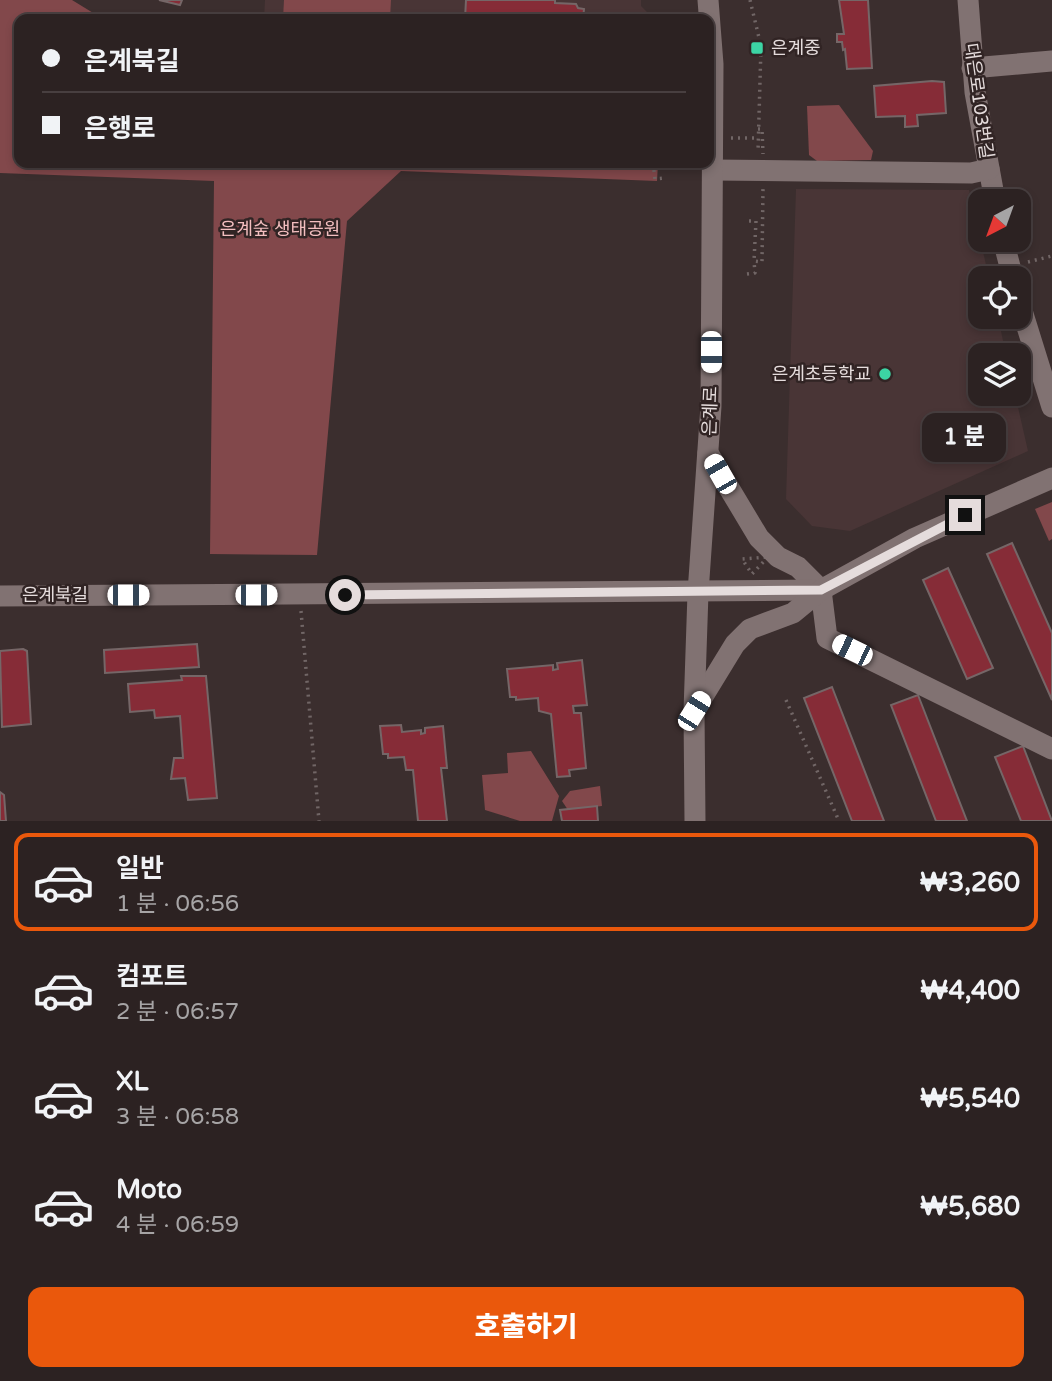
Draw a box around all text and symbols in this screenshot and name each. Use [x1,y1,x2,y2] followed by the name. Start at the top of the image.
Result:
[771,37,821,59] place label: 은계중
[749,40,765,56] marker: 은계중
[960,42,998,160] street label: 대은로103번길
[84,46,180,77] text: 은계북길
[84,113,156,144] text: 은행로
[968,189,1031,252] north arrow
[968,189,1031,406] map controls
[220,218,340,240] park label: 은계숲 생태공원
[968,266,1031,329] button: locate
[701,331,722,373] car
[968,343,1031,406] button: layers
[772,363,871,385] place label: 은계초등학교
[877,366,893,382] marker: 은계초등학교
[698,386,722,436] street label: 은계로
[923,414,1007,462] callout: 1 분
[943,423,985,451] text: 1 분
[701,451,740,497] car
[949,499,981,531] route end
[329,579,361,611] route start
[22,584,88,606] street label: 은계북길
[108,585,150,606] car
[236,585,278,606] car
[829,631,876,669] car
[674,688,715,734] car
[32,851,95,914] icon: car
[116,853,164,884] text: 일반
[920,867,1020,898] text: ₩3,260
[116,890,239,918] text: 1 분 · 06:56
[32,959,95,1022] icon: car
[116,961,188,992] text: 컴포트
[920,975,1020,1006] text: ₩4,400
[116,998,239,1026] text: 2 분 · 06:57
[116,1066,148,1097] text: XL
[32,1067,95,1130] icon: car
[920,1083,1020,1114] text: ₩5,540
[116,1103,239,1131] text: 3 분 · 06:58
[116,1174,182,1205] text: Moto
[32,1175,95,1238] icon: car
[920,1191,1020,1222] text: ₩5,680
[116,1211,239,1239] text: 4 분 · 06:59
[28,1287,1024,1367] button: 호출하기

